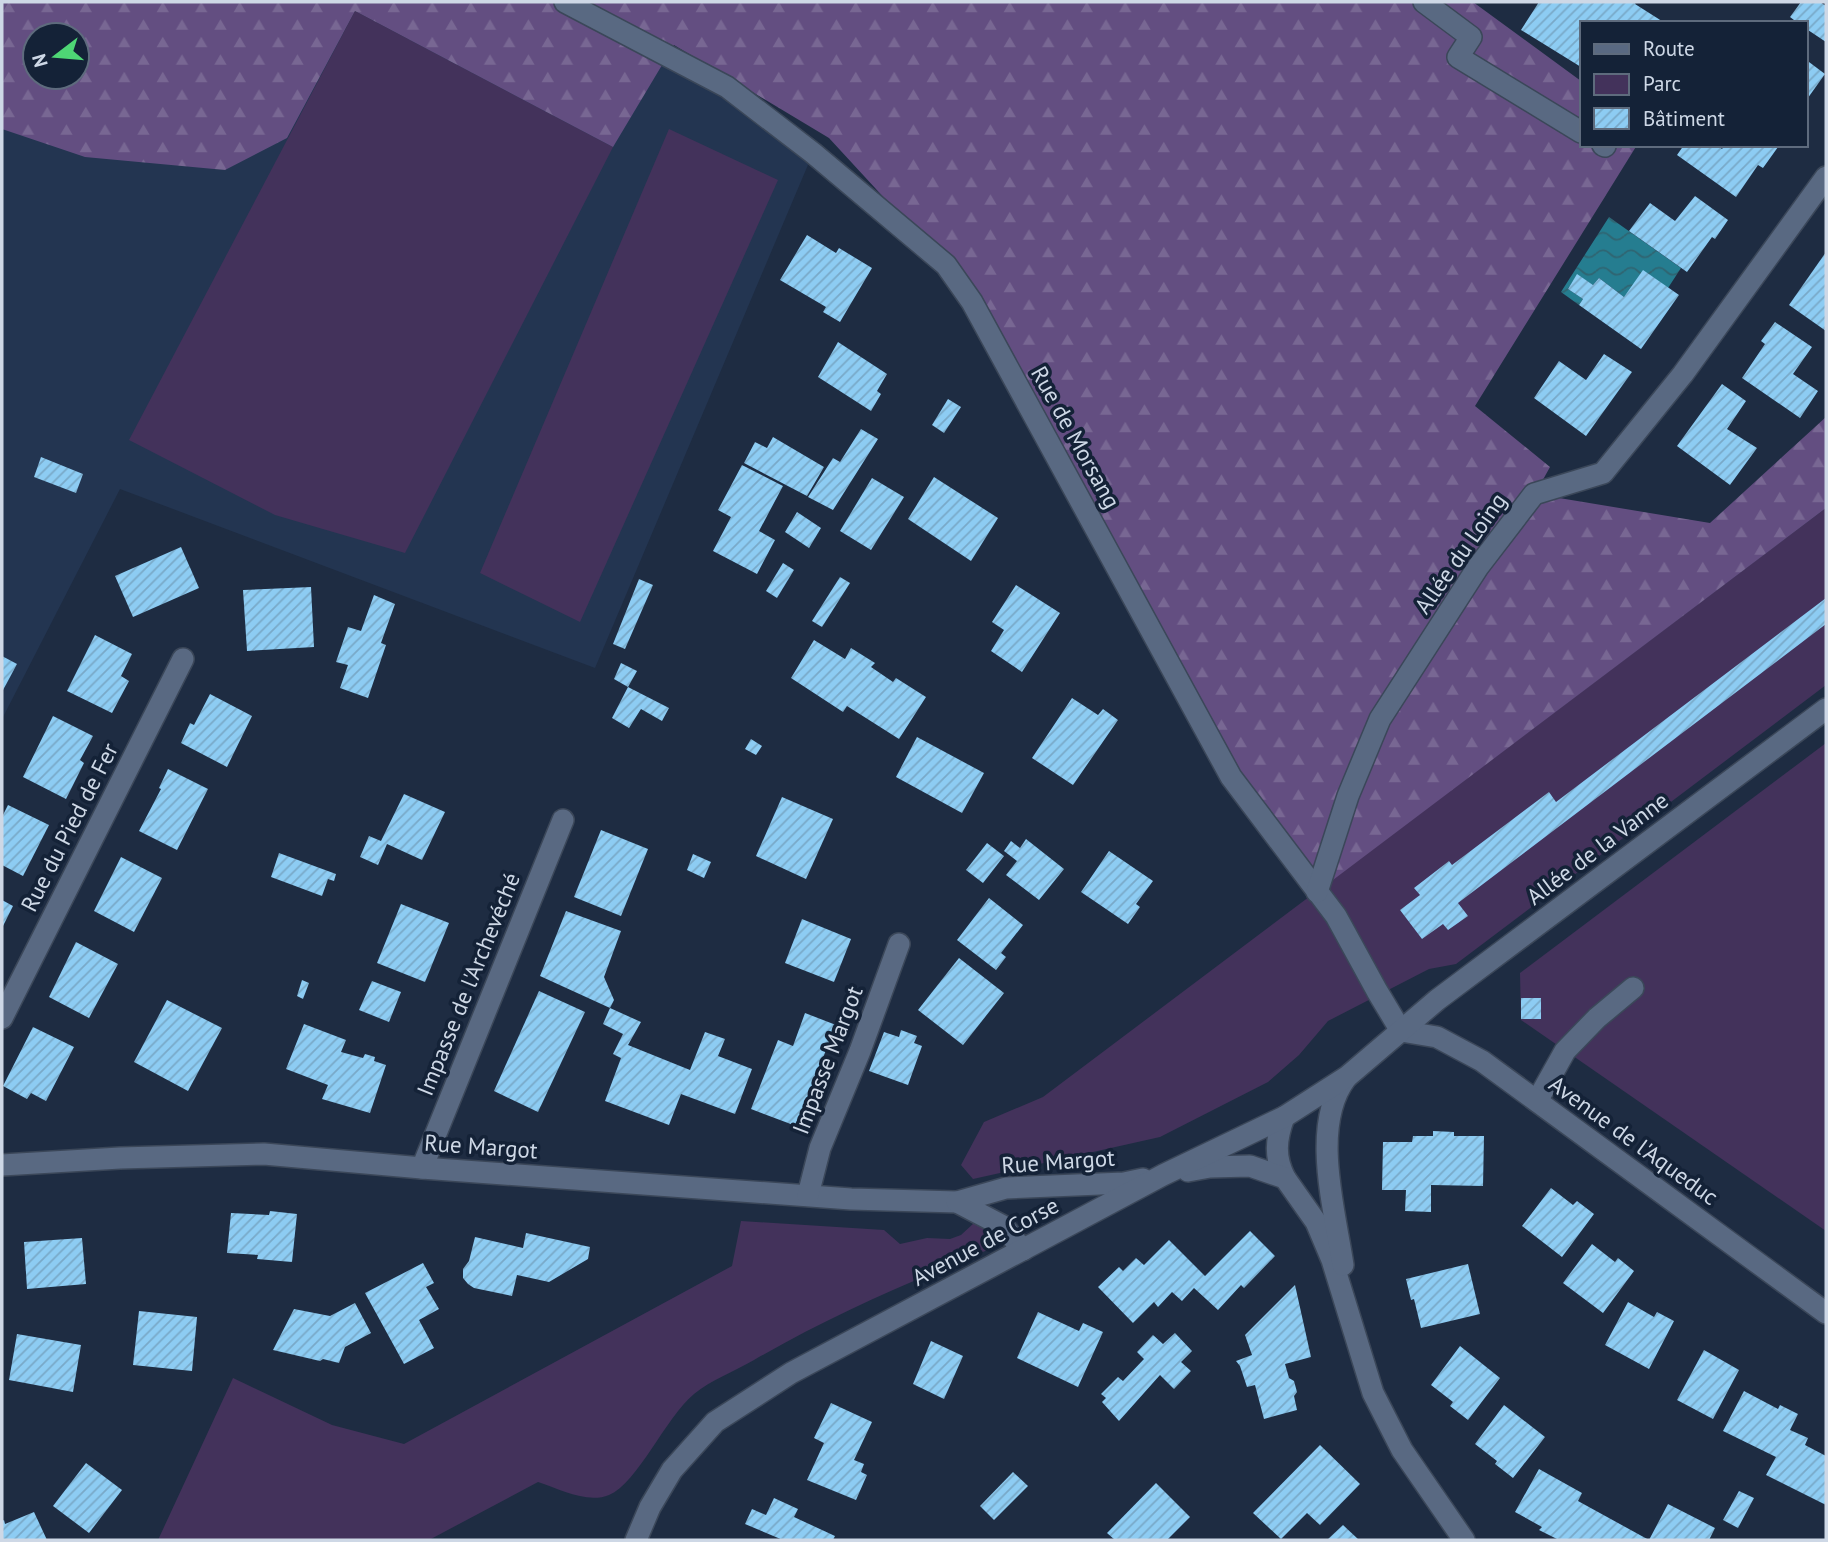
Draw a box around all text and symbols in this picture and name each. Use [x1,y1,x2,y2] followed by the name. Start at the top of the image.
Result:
[21,21,91,91] north arrow
[1580,21,1807,147] legend
[1643,35,1695,62] text: Route
[26,51,53,70] text: N
[1643,70,1681,97] text: Parc
[1643,105,1725,132] text: Bâtiment
[1025,361,1127,513] street label: Rue de Morsang
[1408,487,1512,619] street label: Allée du Loing
[14,738,124,916] street label: Rue du Pied de Fer
[1520,785,1674,911] street label: Allée de la Vanne
[410,868,526,1100] street label: Impasse de l'Archevéché
[785,982,869,1138] street label: Impasse Margot
[1544,1069,1724,1211] street label: Avenue de l'Aqueduc
[423,1128,539,1164] street label: Rue Margot
[1000,1143,1116,1179] street label: Rue Margot
[907,1190,1063,1292] street label: Avenue de Corse

